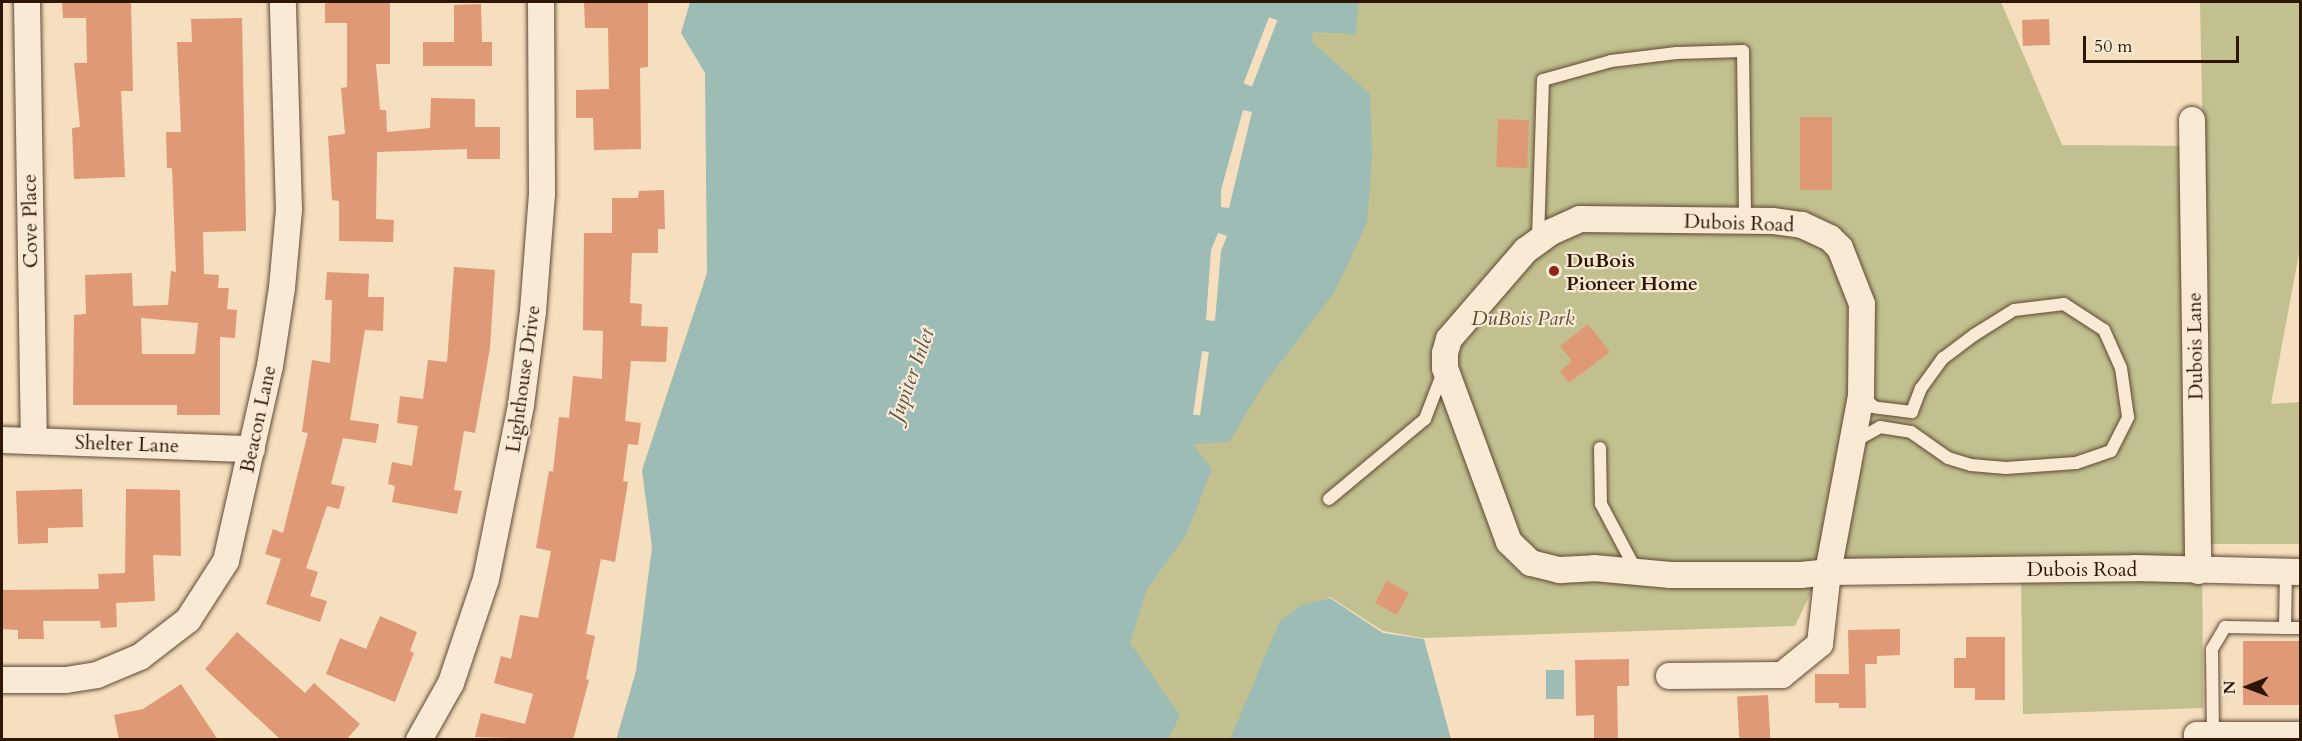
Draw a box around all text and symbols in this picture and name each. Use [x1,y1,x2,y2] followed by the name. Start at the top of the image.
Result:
[2086,24,2242,62] scale bar
[2094,34,2133,59] text: 50 m
[17,174,43,268] street label: Cove Place
[1683,209,1795,237] street label: Dubois Road
[1566,248,1698,295] place label: DuBois Pioneer Home
[1547,264,1561,278] marker: DuBois Pioneer Home
[2182,292,2208,400] street label: Dubois Lane
[501,304,545,454] street label: Lighthouse Drive
[1471,306,1575,330] park label: DuBois Park
[884,325,940,425] water label: Jupiter Inlet
[235,363,281,475] street label: Beacon Lane
[74,430,180,458] street label: Shelter Lane
[2027,557,2137,581] street label: Dubois Road
[2218,657,2278,717] north arrow
[2219,680,2241,694] text: N

